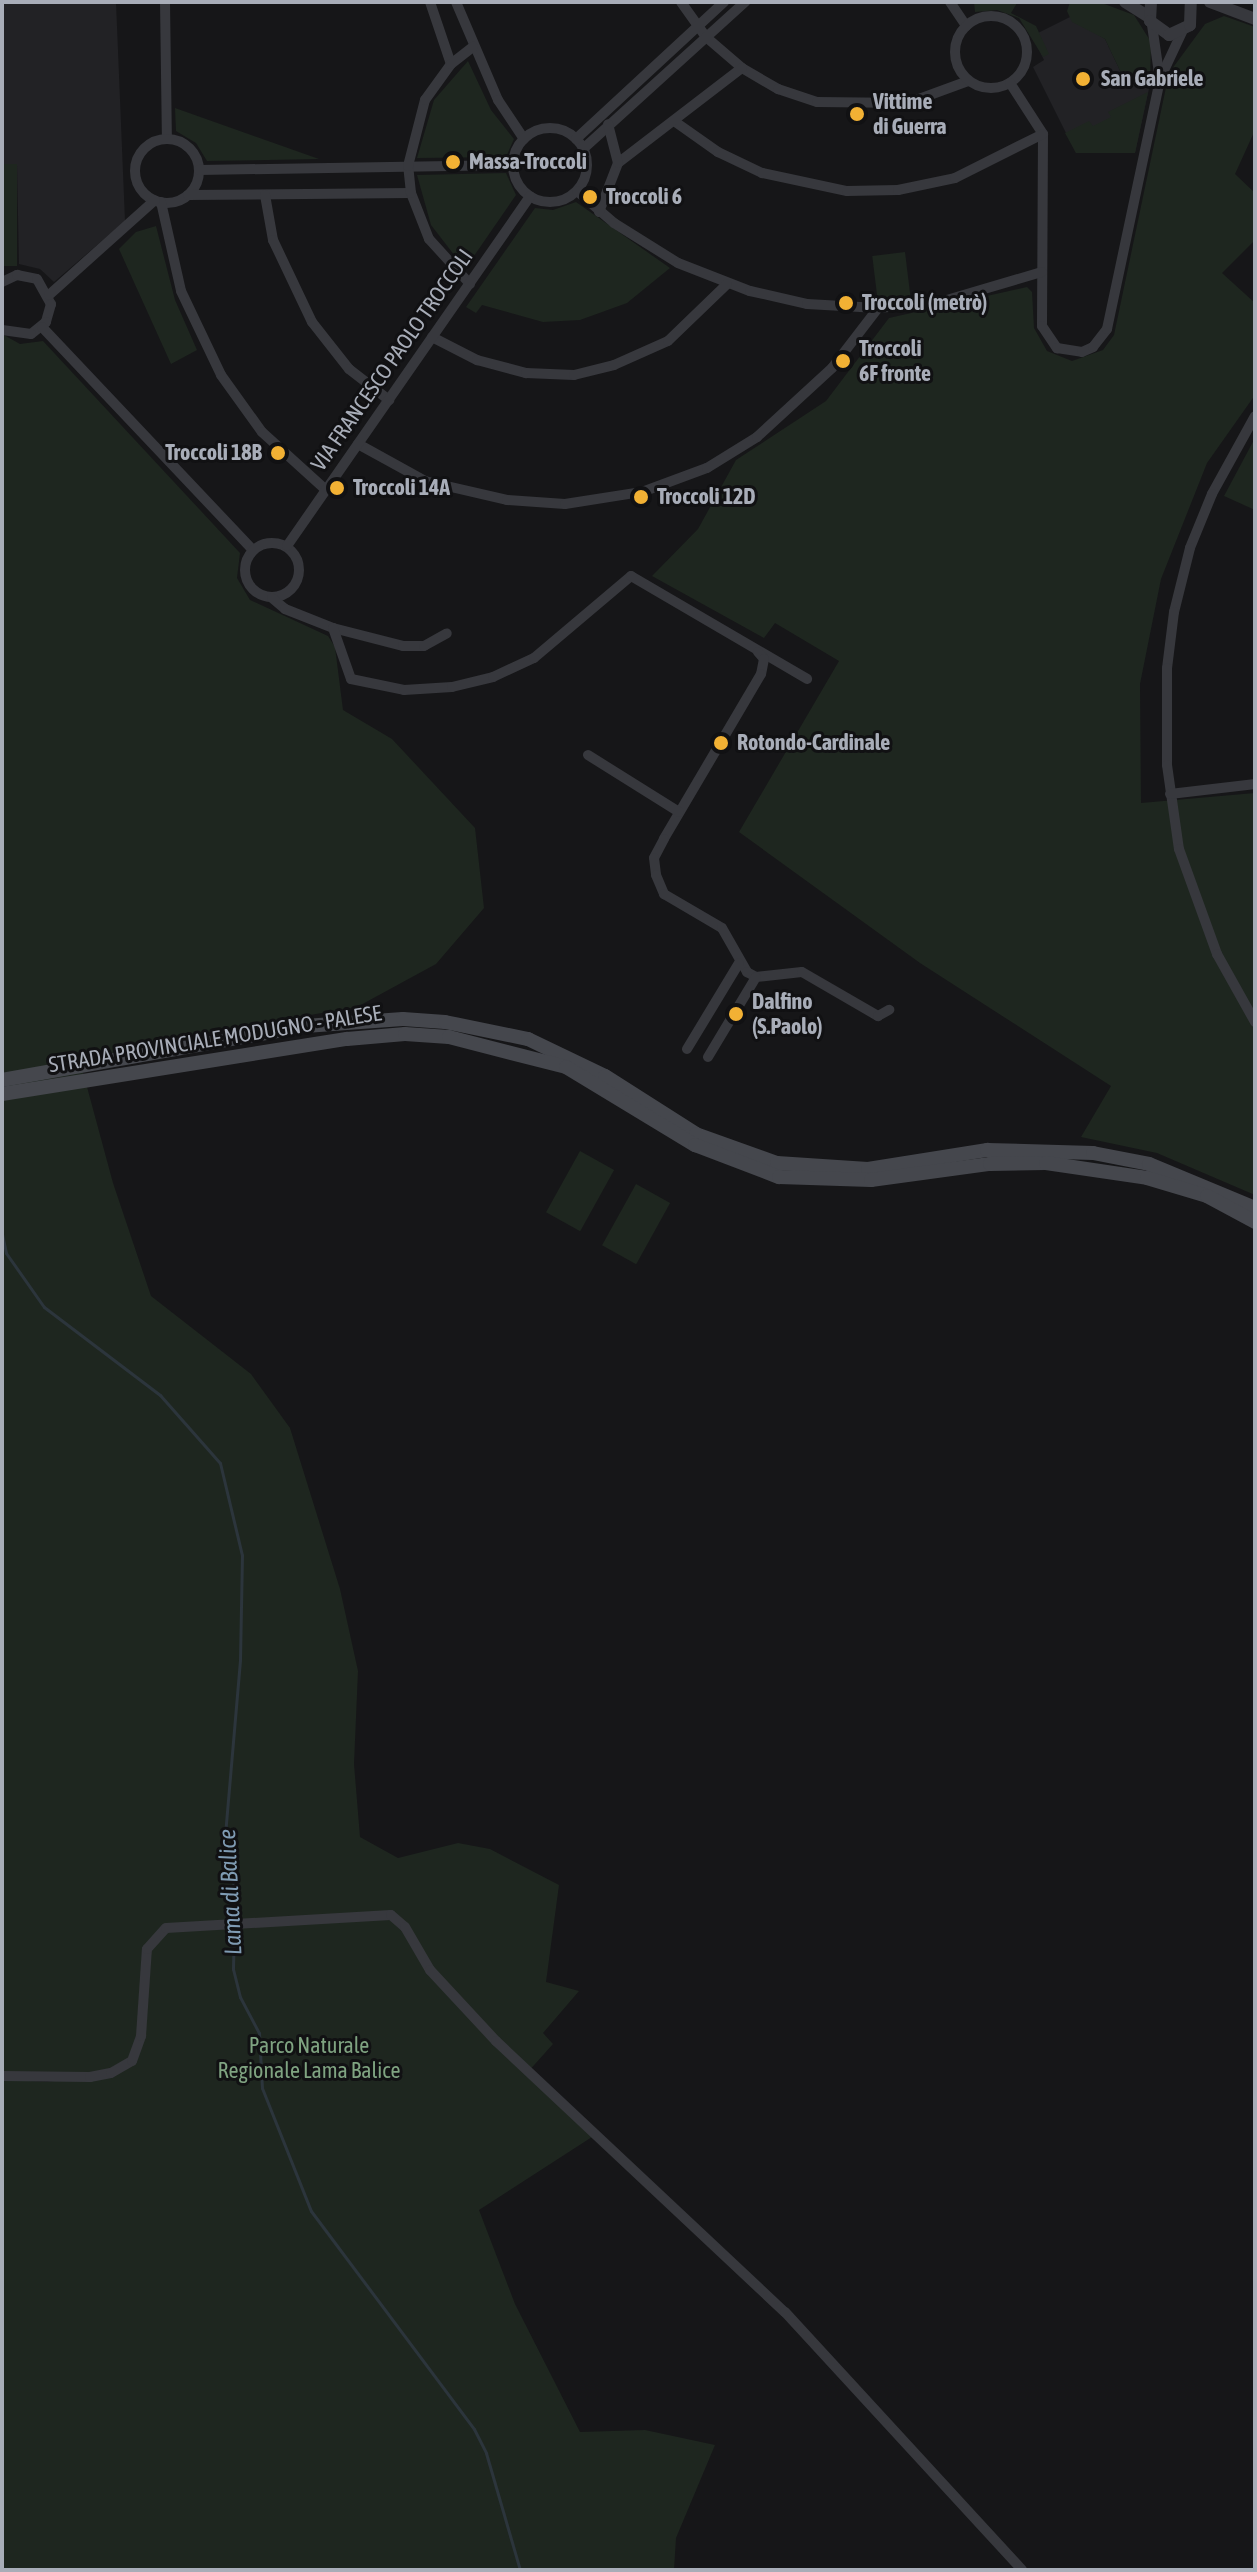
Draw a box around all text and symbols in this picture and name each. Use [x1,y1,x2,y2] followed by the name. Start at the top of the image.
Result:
[1101,66,1204,92] place label: San Gabriele
[1072,68,1094,90] marker: San Gabriele
[873,88,947,140] place label: Vittime di Guerra
[848,105,866,123] marker: Vittime di Guerra
[469,149,587,175] place label: Massa-Troccoli
[444,153,462,171] marker: Massa-Troccoli
[606,184,682,210] place label: Troccoli 6
[581,188,599,206] marker: Troccoli 6
[305,244,479,476] street label: VIA FRANCESCO PAOLO TROCCOLI
[862,290,987,316] place label: Troccoli (metrò)
[837,294,855,312] marker: Troccoli (metrò)
[859,335,931,386] place label: Troccoli 6F fronte
[834,352,852,370] marker: Troccoli 6F fronte
[165,440,262,466] place label: Troccoli 18B
[269,444,287,462] marker: Troccoli 18B
[353,475,450,501] place label: Troccoli 14A
[328,479,346,497] marker: Troccoli 14A
[657,484,756,510] place label: Troccoli 12D
[632,488,650,506] marker: Troccoli 12D
[737,730,890,756] place label: Rotondo-Cardinale
[712,734,730,752] marker: Rotondo-Cardinale
[752,988,823,1040] place label: Dalfino (S.Paolo)
[47,1000,383,1078] street label: STRADA PROVINCIALE MODUGNO - PALESE
[727,1005,745,1023] marker: Dalfino (S.Paolo)
[212,1828,248,1956] water label: Lama di Balice
[218,2032,400,2084] park label: Parco Naturale Regionale Lama Balice

